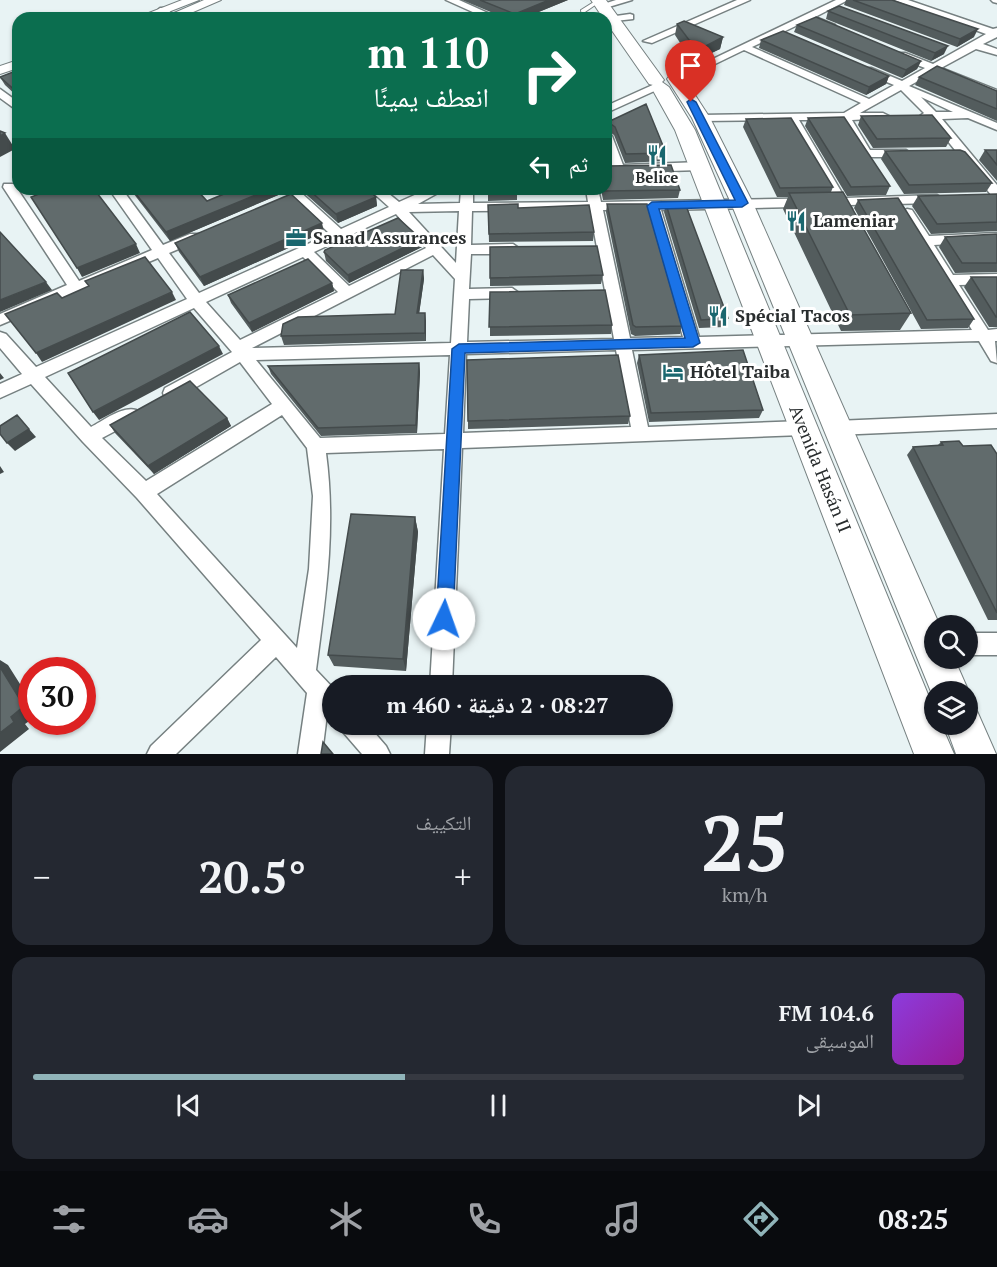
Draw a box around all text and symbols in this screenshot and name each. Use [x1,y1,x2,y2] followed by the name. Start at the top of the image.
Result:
[368,24,489,80] text: 110 m
[510,36,588,114] icon: right
[665,40,716,102] pin
[674,49,707,82] icon: arrive
[374,79,489,115] text: انعطف يمينًا
[645,143,669,167] restaurant icon: Belice
[569,149,588,178] text: ثم
[524,150,557,183] icon: left
[636,167,678,187] place label: Belice
[813,208,895,232] place label: Lameniar
[784,209,808,233] restaurant icon: Lameniar
[313,225,466,249] place label: Sanad Assurances
[284,226,308,250] office icon: Sanad Assurances
[735,303,850,327] place label: Spécial Tacos
[706,304,730,328] restaurant icon: Spécial Tacos
[690,359,790,383] place label: Hôtel Taiba
[661,360,685,384] hotel icon: Hôtel Taiba
[784,401,857,536] street label: Avenida Hasán II
[412,587,476,651] position arrow
[924,615,978,735] map controls
[924,615,978,669] button: search
[18,657,96,735] speed limit sign: 30
[924,681,978,735] button: layers
[386,690,609,719] text: 08:27 · 2 دقيقة · 460 m
[701,790,789,893] text: 25
[415,809,472,836] text: التكييف
[198,846,306,906] text: 20.5°
[33,855,51,898] text: −
[454,855,472,898] text: +
[722,881,768,908] text: km/h
[779,998,874,1027] text: 104.6 FM
[806,1027,874,1054] text: الموسيقى
[172,1089,205,1122] icon: previous
[482,1089,515,1122] icon: pause
[792,1089,825,1122] icon: next
[48,1198,90,1240] icon: filters
[187,1198,229,1240] icon: car
[325,1198,367,1240] icon: climate
[463,1198,505,1240] icon: phone
[602,1198,644,1240] icon: music
[740,1198,782,1240] icon: directions
[879,1201,949,1237] text: 08:25

